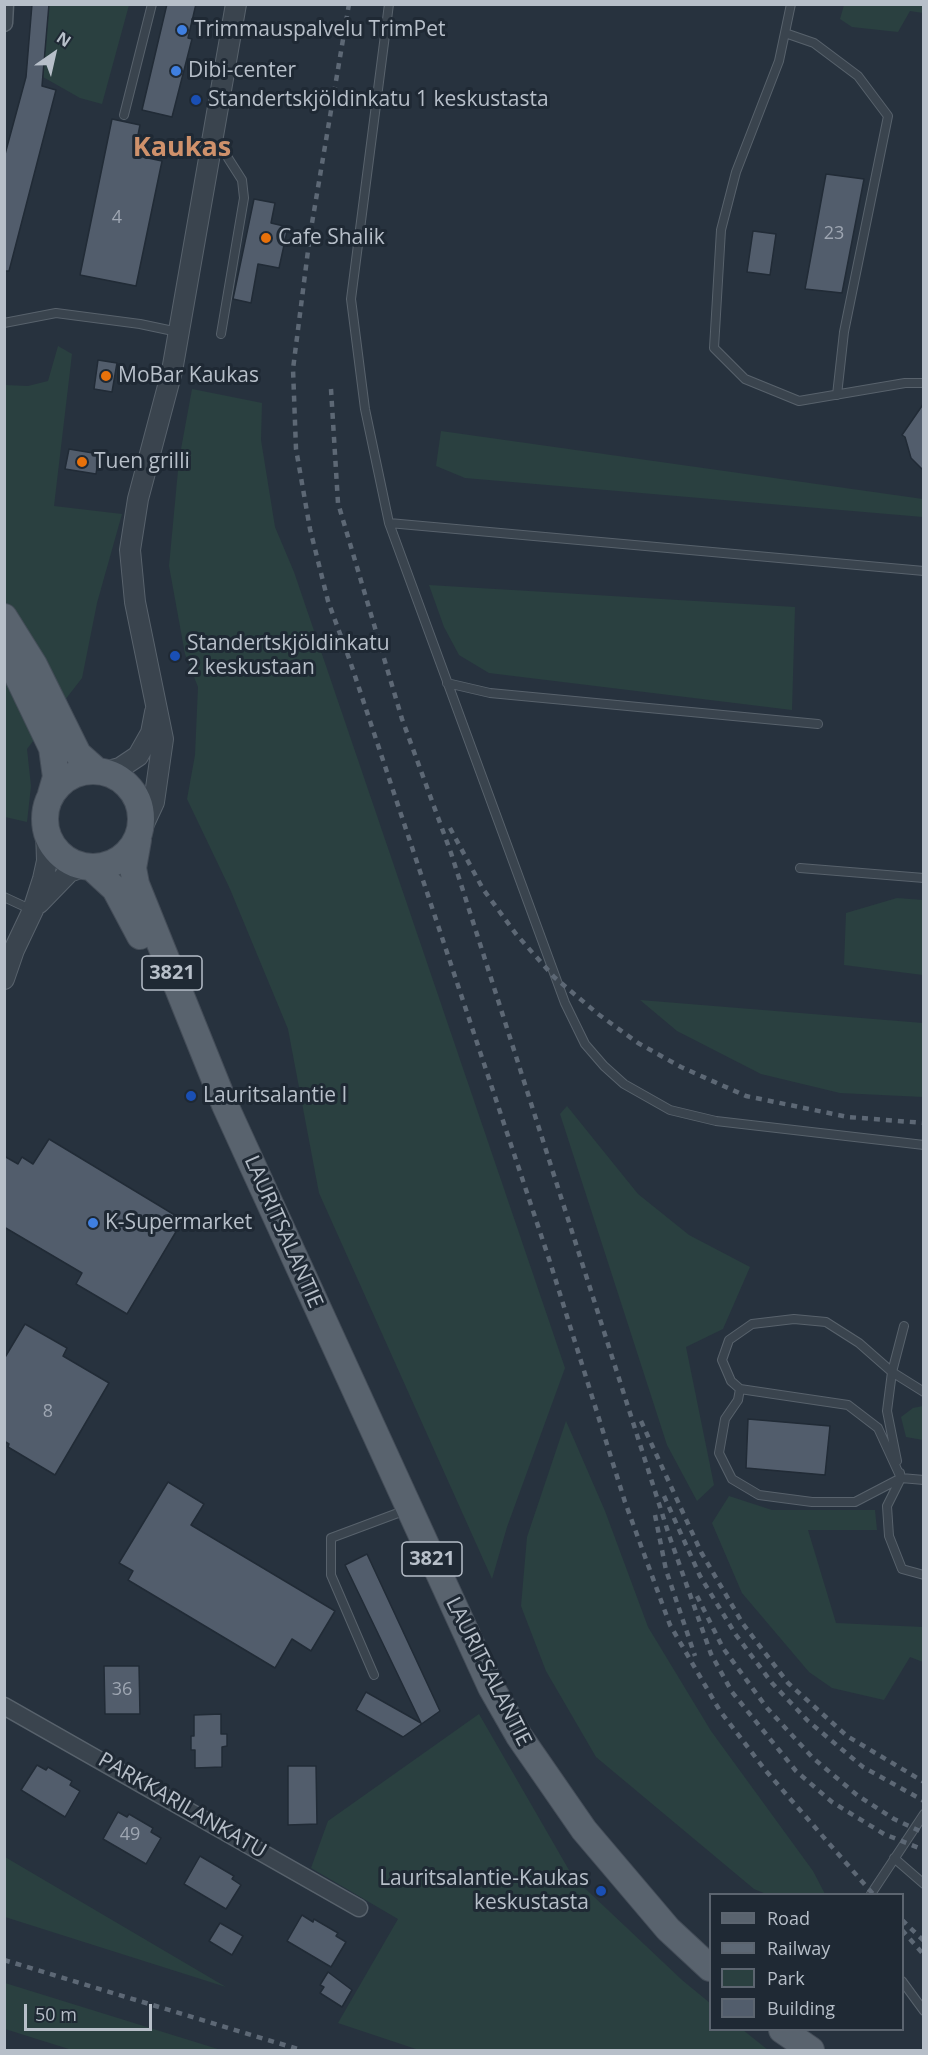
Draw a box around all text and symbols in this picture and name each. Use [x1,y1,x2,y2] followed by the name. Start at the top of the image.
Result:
[194,17,445,43] place label: Trimmauspalvelu TrimPet
[175,23,189,37] marker: Trimmauspalvelu TrimPet
[24,24,84,84] north arrow
[53,26,76,52] text: N
[188,58,296,84] place label: Dibi-center
[169,64,183,78] marker: Dibi-center
[208,87,549,113] place label: Standertskjöldinkatu 1 keskustasta
[189,93,203,107] marker: Standertskjöldinkatu 1 keskustasta
[133,132,231,164] district label: Kaukas
[112,207,122,229] house number: 4
[824,223,844,245] house number: 23
[278,225,385,251] place label: Cafe Shalik
[259,231,273,245] marker: Cafe Shalik
[118,363,259,389] place label: MoBar Kaukas
[99,369,113,383] marker: MoBar Kaukas
[94,449,190,475] place label: Tuen grilli
[75,455,89,469] marker: Tuen grilli
[187,631,390,681] place label: Standertskjöldinkatu 2 keskustaan
[168,649,182,663] marker: Standertskjöldinkatu 2 keskustaan
[142,956,202,990] road number: 3821
[203,1083,347,1109] place label: Lauritsalantie I
[184,1089,198,1103] marker: Lauritsalantie I
[238,1152,328,1312] street label: LAURITSALANTIE
[105,1210,252,1236] place label: K-Supermarket
[86,1216,100,1230] marker: K-Supermarket
[43,1401,53,1423] house number: 8
[402,1542,462,1576] road number: 3821
[440,1593,536,1751] street label: LAURITSALANTIE
[112,1679,132,1701] house number: 36
[94,1748,270,1864] street label: PARKKARILANKATU
[120,1824,140,1846] house number: 49
[379,1866,589,1916] place label: Lauritsalantie-Kaukas keskustasta
[594,1884,608,1898] marker: Lauritsalantie-Kaukas keskustasta
[709,1893,904,2031] legend
[767,1906,810,1930] text: Road
[767,1936,830,1960] text: Railway
[767,1966,805,1990] text: Park
[27,1992,154,2030] scale bar
[767,1996,835,2020] text: Building
[35,2002,77,2026] text: 50 m

